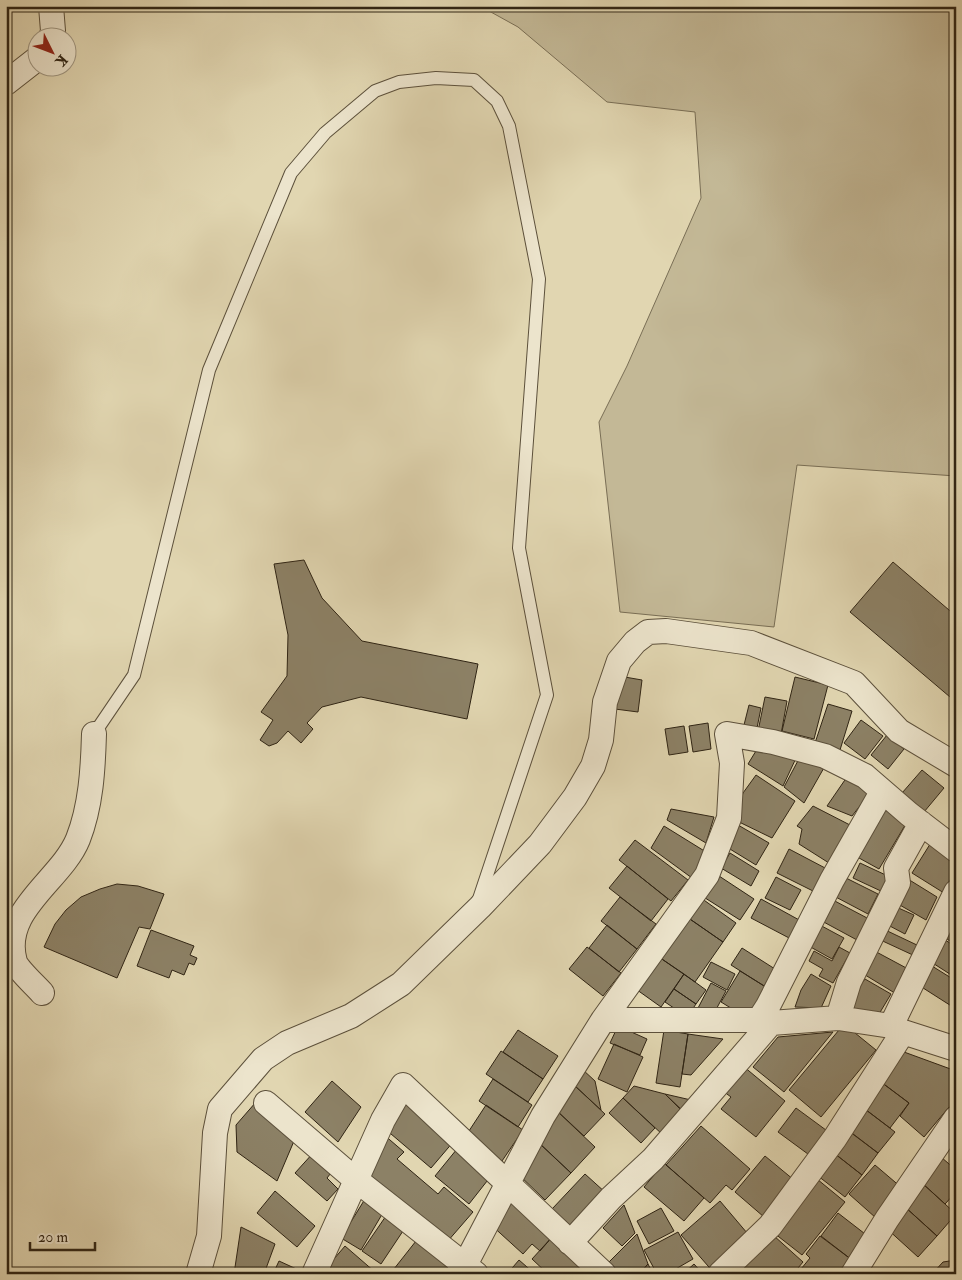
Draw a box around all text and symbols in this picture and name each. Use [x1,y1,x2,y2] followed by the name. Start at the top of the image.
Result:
[28,28,78,78] north arrow
[51,51,71,71] text: K
[30,1220,95,1252] scale bar
[38,1228,68,1247] text: 20 m

